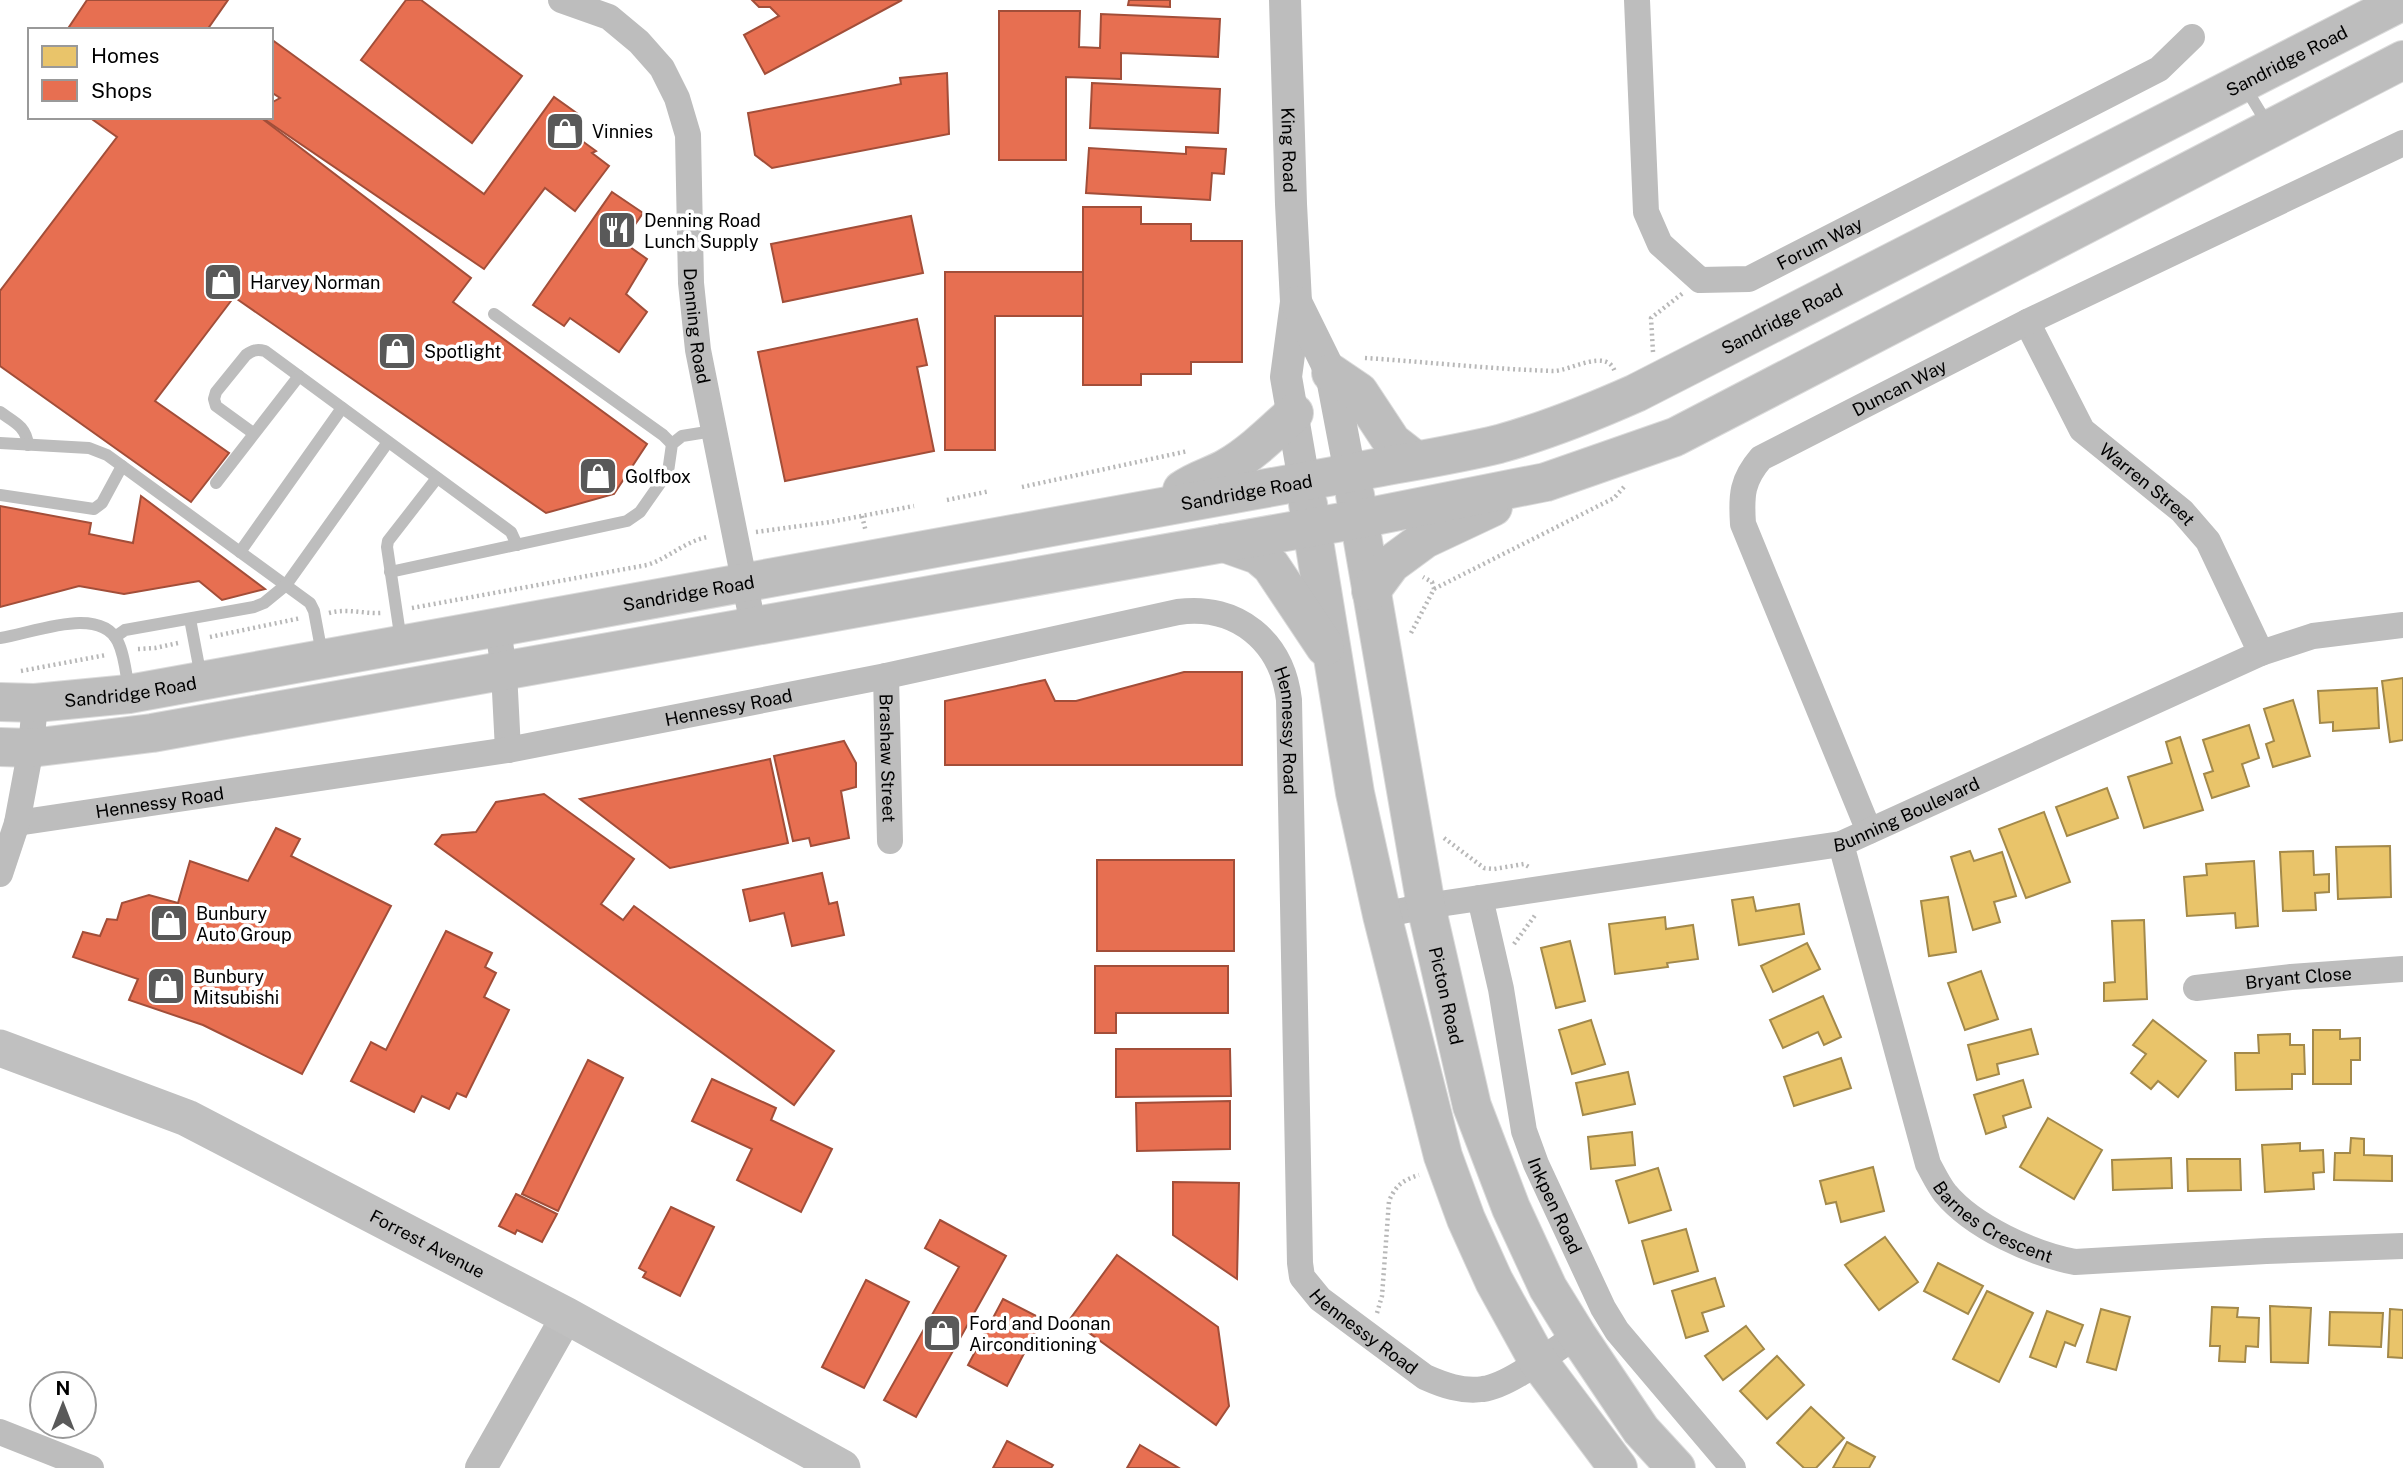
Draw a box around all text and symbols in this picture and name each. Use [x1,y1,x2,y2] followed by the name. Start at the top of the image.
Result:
[2222,21,2351,100] street label: Sandridge Road
[28,28,273,119] legend
[91,43,159,68] text: Homes
[91,78,152,103] text: Shops
[1278,107,1301,193] street label: King Road
[544,110,586,152] shop icon: Vinnies
[592,121,653,142] place label: Vinnies
[596,209,638,251] restaurant icon: Denning Road Lunch Supply
[644,210,761,252] place label: Denning Road Lunch Supply
[1773,212,1866,274] street label: Forum Way
[202,261,244,303] shop icon: Harvey Norman
[680,268,715,386] street label: Denning Road
[250,272,380,293] place label: Harvey Norman
[1717,279,1846,358] street label: Sandridge Road
[376,330,418,372] shop icon: Spotlight
[424,341,502,362] place label: Spotlight
[1849,354,1950,420] street label: Duncan Way
[2095,438,2200,529] street label: Warren Street
[577,455,619,497] shop icon: Golfbox
[625,466,691,487] place label: Golfbox
[1179,470,1314,514] street label: Sandridge Road
[621,571,756,615] street label: Sandridge Road
[1270,663,1301,795] street label: Hennessy Road
[63,672,198,711] street label: Sandridge Road
[663,684,794,730] street label: Hennessy Road
[876,693,900,823] street label: Brashaw Street
[1832,772,1983,856] street label: Bunning Boulevard
[94,782,225,822] street label: Hennessy Road
[148,902,190,944] shop icon: Bunbury Auto Group
[196,903,292,945] place label: Bunbury Auto Group
[1425,945,1468,1047] street label: Picton Road
[2244,962,2352,993] street label: Bryant Close
[145,965,187,1007] shop icon: Bunbury Mitsubishi
[193,966,279,1008] place label: Bunbury Mitsubishi
[1524,1154,1587,1257] street label: Inkpen Road
[1929,1177,2056,1266] street label: Barnes Crescent
[367,1205,489,1282] street label: Forrest Avenue
[1305,1284,1422,1379] street label: Hennessy Road
[921,1312,963,1354] shop icon: Ford and Doonan Airconditioning
[969,1313,1111,1355] place label: Ford and Doonan Airconditioning
[28,1370,98,1440] north arrow
[56,1377,70,1399] text: N

